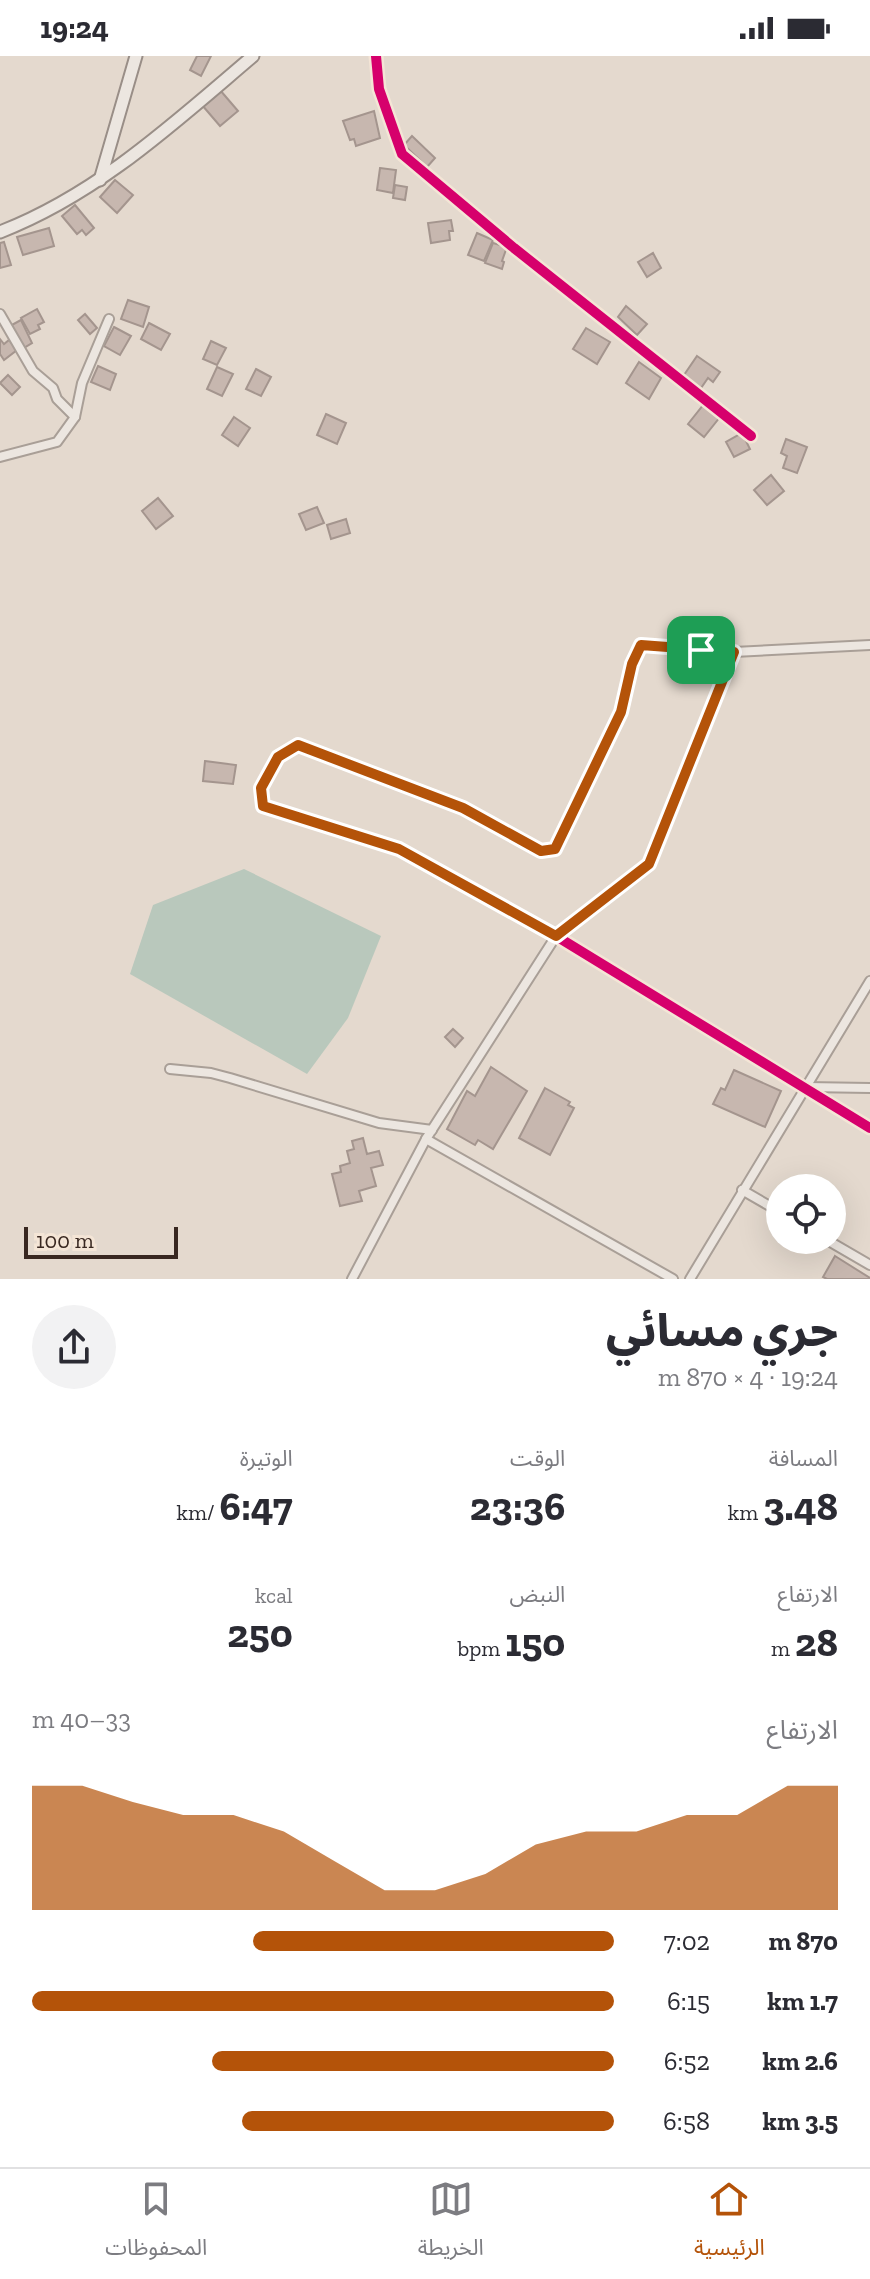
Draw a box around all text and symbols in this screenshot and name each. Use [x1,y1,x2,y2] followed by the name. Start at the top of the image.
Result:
[40,10,109,46] text: 19:24
[667,616,735,684] pin
[679,628,723,672] icon: arrive
[766,1174,846,1254] map controls
[766,1174,846,1254] button: locate
[24,1223,178,1259] scale bar
[36,1227,94,1254] text: 100 m
[606,1304,838,1357] text: جري مسائي
[32,1305,116,1389] button: share
[658,1361,838,1393] text: 19:24 · 4 × 870 m
[240,1445,293,1472] text: الوتيرة
[510,1445,565,1472] text: الوقت
[769,1445,838,1472] text: المسافة
[220,1482,293,1530] text: 6:47
[470,1482,565,1530] text: 23:36
[763,1482,838,1530] text: 3.48
[177,1499,220,1526] text: /km
[728,1499,763,1526] text: km
[510,1581,565,1608] text: النبض
[778,1581,838,1608] text: الارتفاع
[255,1582,293,1609] text: kcal
[227,1609,293,1657] text: 250
[505,1618,565,1666] text: 150
[795,1618,838,1666] text: 28
[457,1635,505,1662] text: bpm
[771,1635,795,1662] text: m
[32,1703,131,1735] text: 33–40 m
[767,1714,838,1746] text: الارتفاع
[664,1925,710,1957] text: 7:02
[768,1925,838,1957] text: 870 m
[667,1985,710,2017] text: 6:15
[767,1985,838,2017] text: 1.7 km
[664,2045,710,2077] text: 6:52
[763,2045,838,2077] text: 2.6 km
[663,2105,710,2137] text: 6:58
[763,2105,838,2137] text: 3.5 km
[105,2177,207,2271] tab: المحفوظات
[418,2177,484,2271] tab: الخريطة
[694,2177,765,2271] tab: الرئيسية

